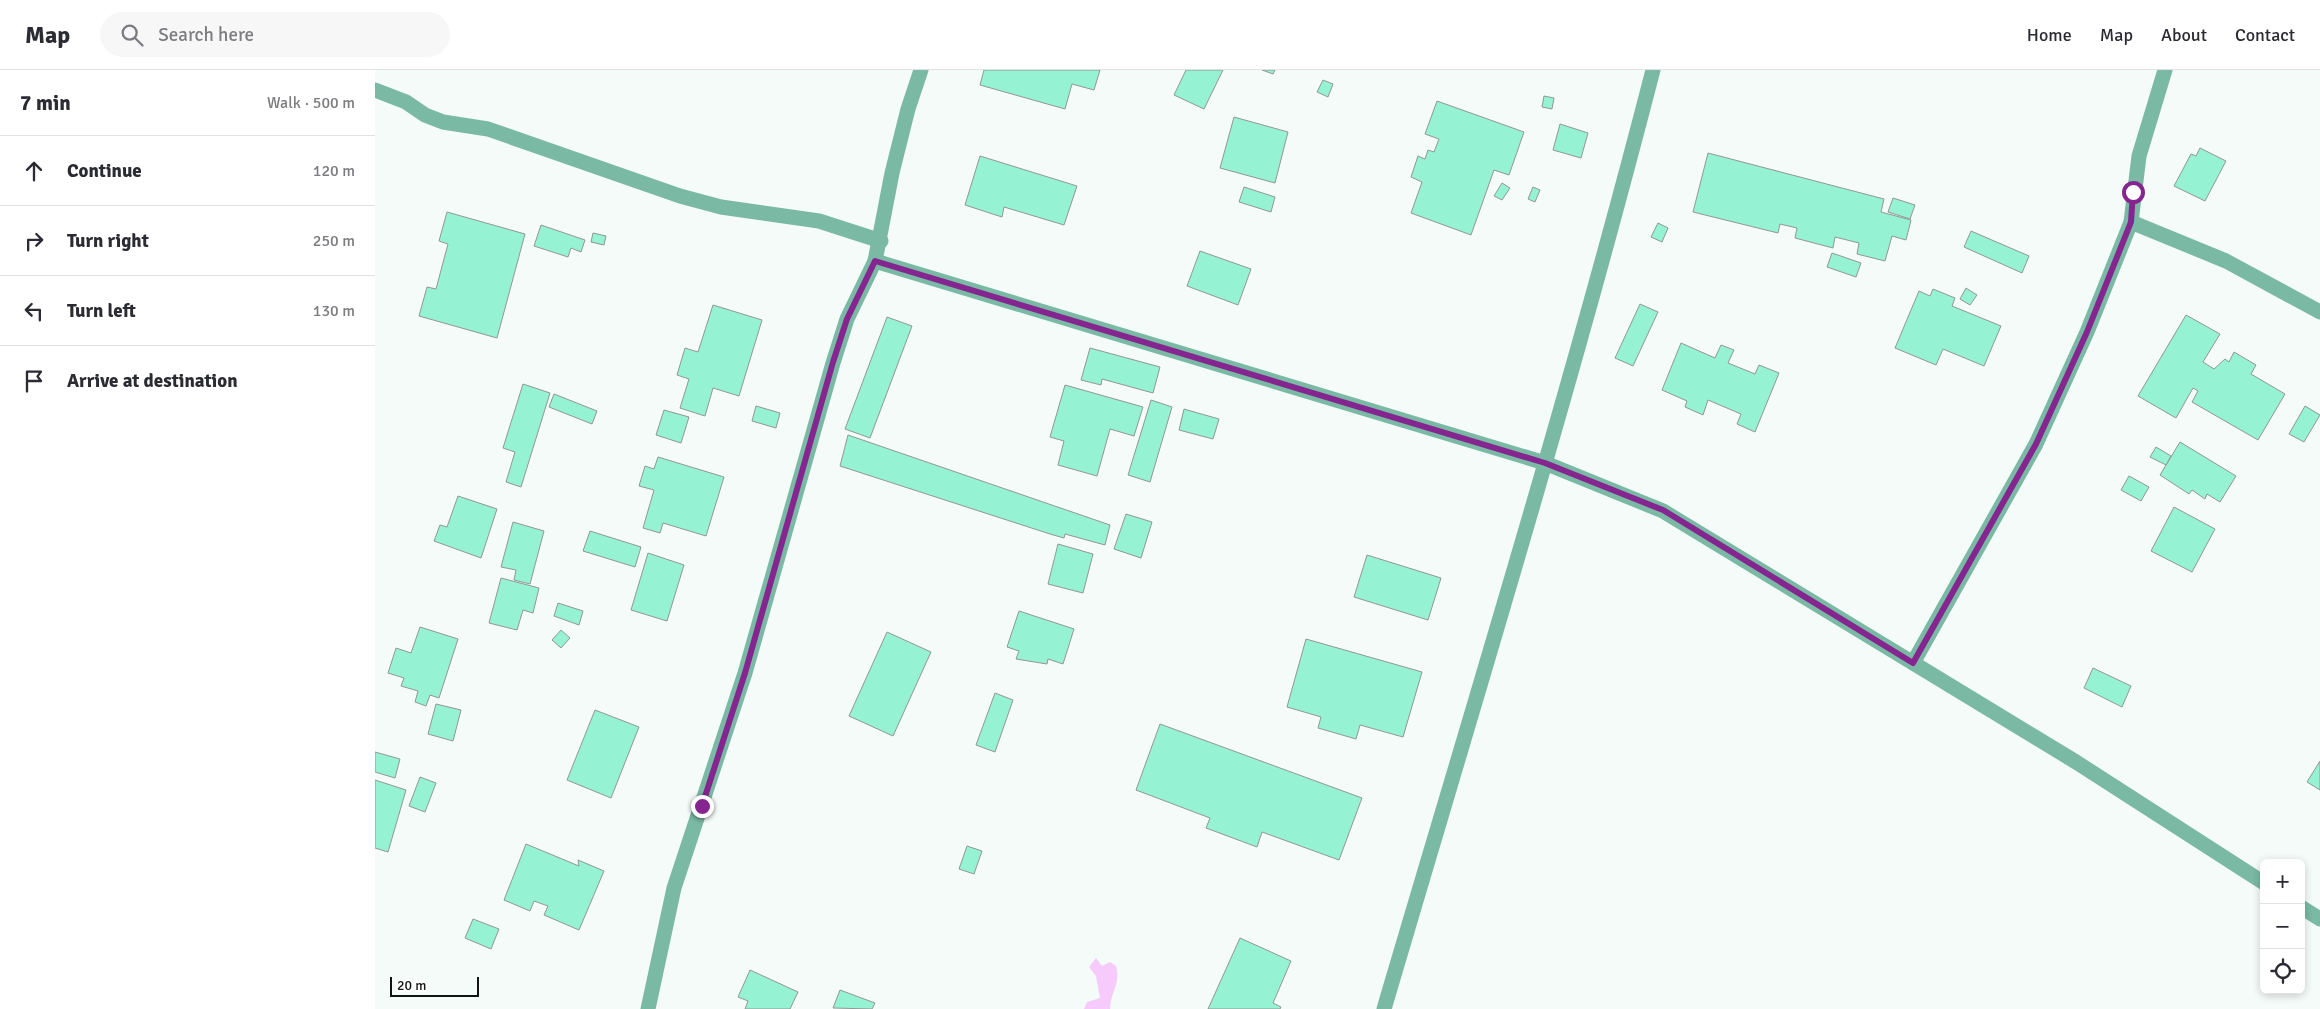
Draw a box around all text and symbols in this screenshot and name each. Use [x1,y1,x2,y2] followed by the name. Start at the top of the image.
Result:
[100,12,450,57] search box
[25,20,70,50] text: Map
[118,21,146,49] icon: search
[158,23,254,47] text: Search here
[2027,24,2072,46] text: Home
[2100,24,2133,46] text: Map
[2161,24,2207,46] text: About
[2235,24,2295,46] text: Contact
[20,90,71,116] text: 7 min
[267,93,355,113] text: Walk · 500 m
[20,157,48,185] icon: ahead
[67,159,142,183] text: Continue
[313,161,355,181] text: 120 m
[2122,181,2145,204] route start
[20,227,48,255] icon: right
[67,229,149,253] text: Turn right
[313,231,355,251] text: 250 m
[20,297,48,325] icon: left
[67,299,136,323] text: Turn left
[313,301,355,321] text: 130 m
[20,367,48,395] icon: arrive
[67,369,238,393] text: Arrive at destination
[691,795,714,818] route end
[2260,859,2305,994] map controls
[2260,859,2305,904] button: +
[2260,904,2305,949] button: −
[2260,949,2305,994] button: locate
[390,974,479,997] scale bar
[397,977,426,994] text: 20 m

